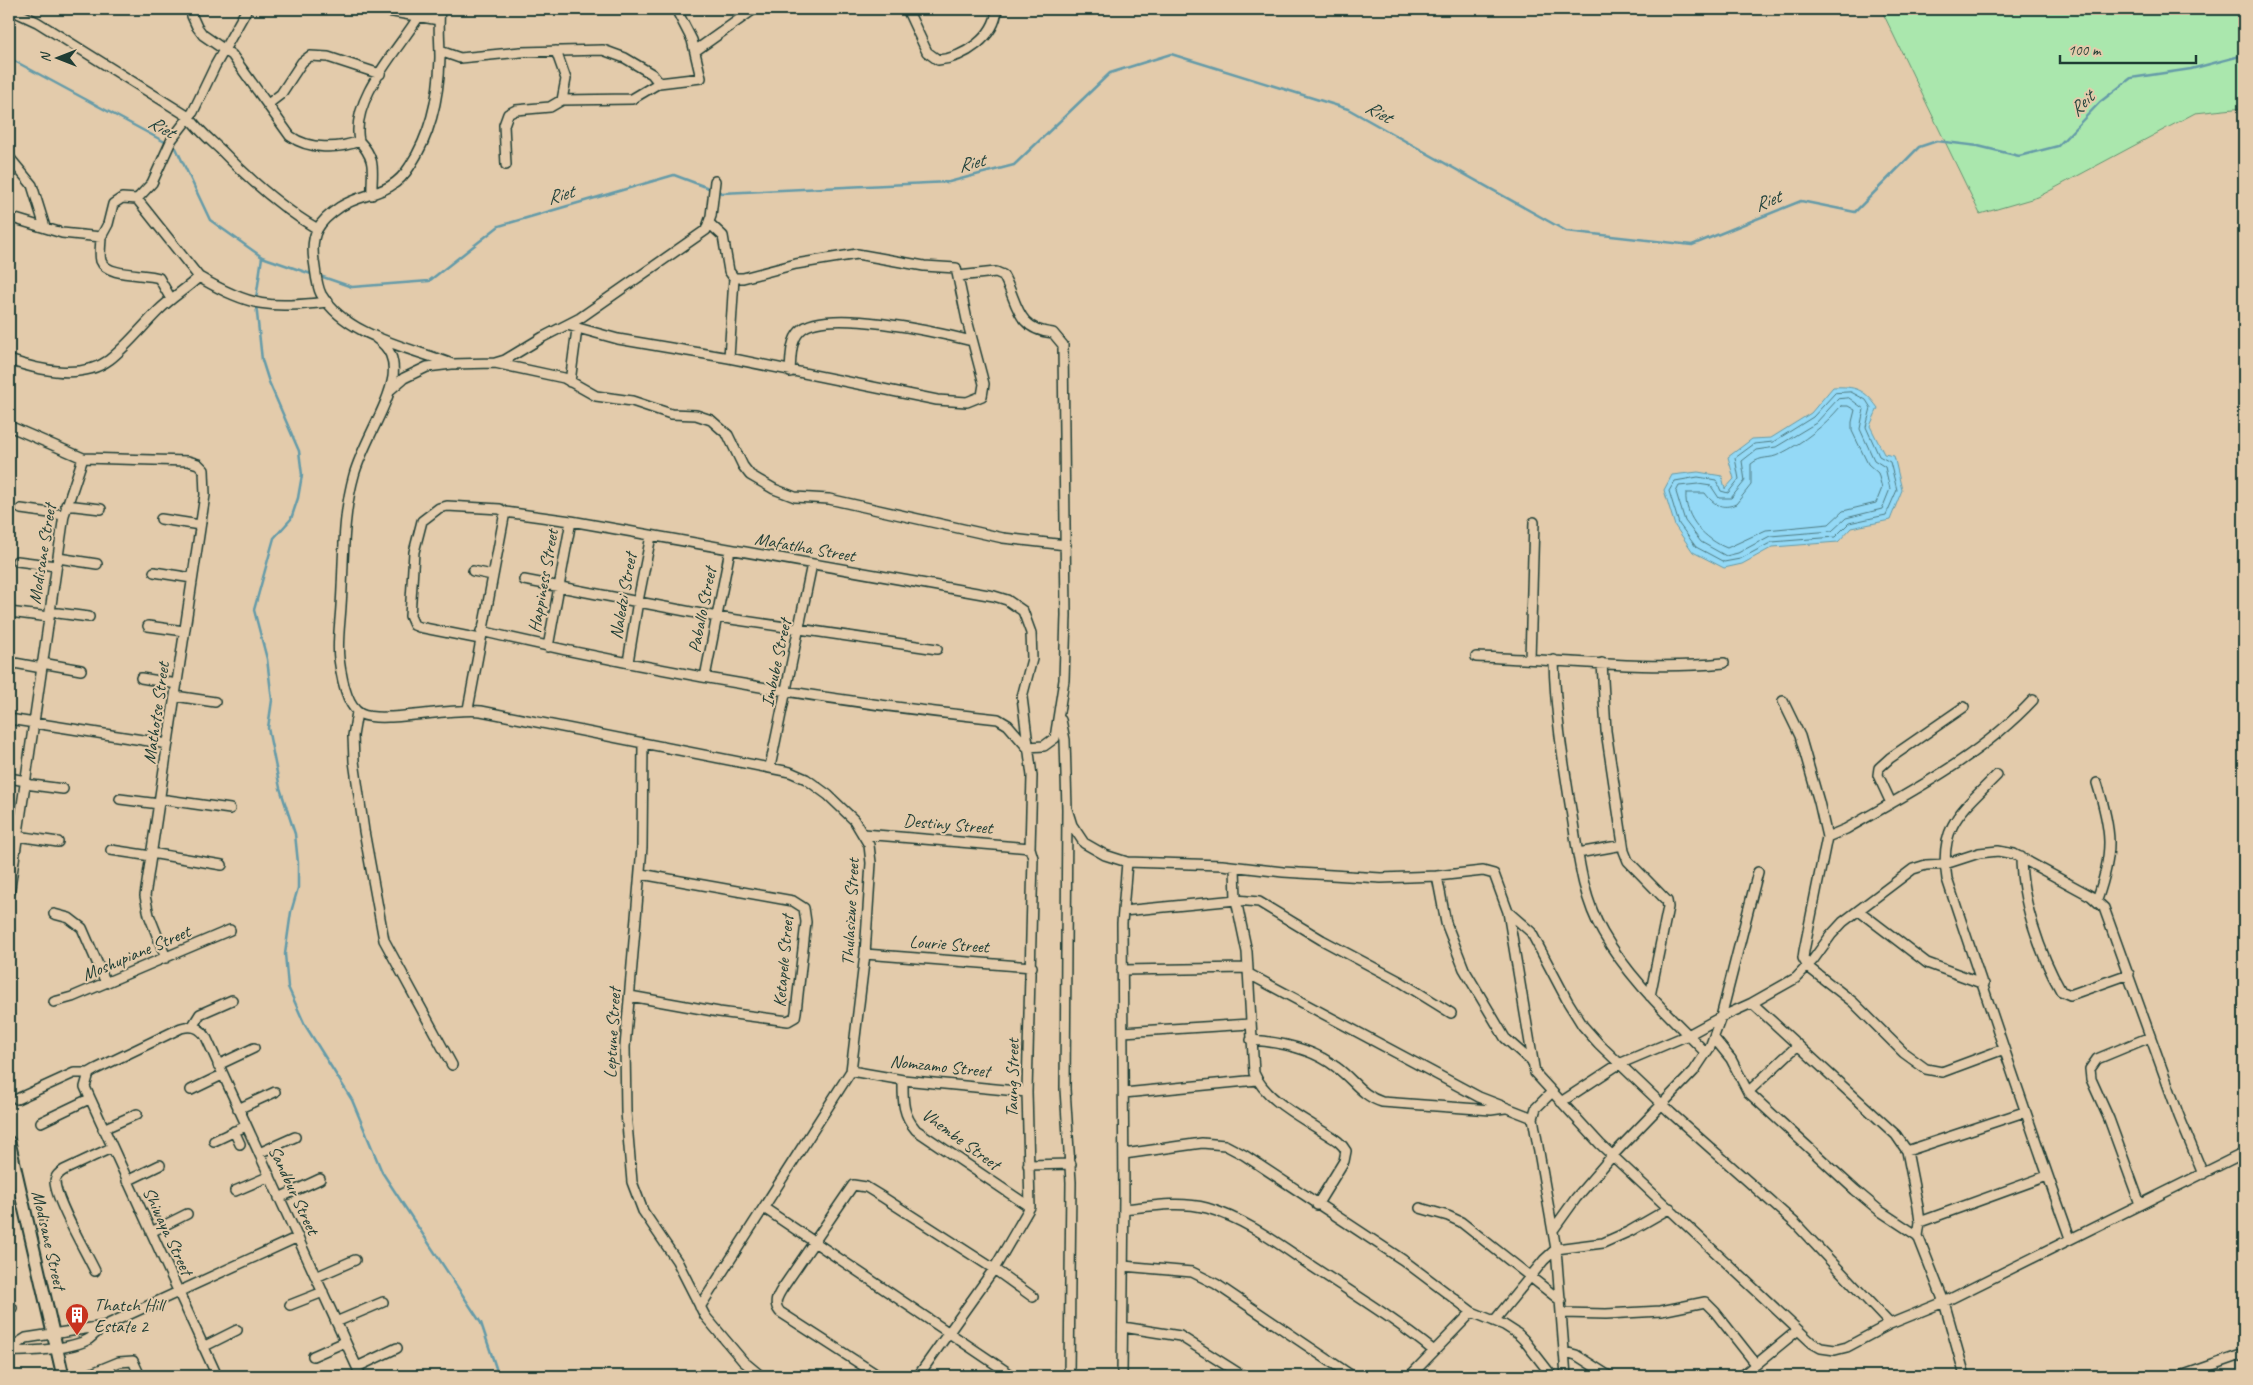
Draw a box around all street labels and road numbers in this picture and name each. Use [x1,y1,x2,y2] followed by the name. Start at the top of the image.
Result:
[23,500,61,605] street label: Modisane Street
[523,526,563,634] street label: Happiness Street
[753,527,859,567] street label: Mafatlha Street
[605,548,642,641] street label: Naledzi Street
[683,562,722,655] street label: Paballo Street
[756,614,797,709] street label: Imbube Street
[138,659,174,765] street label: Mathotse Street
[903,809,995,839] street label: Destiny Street
[836,856,864,966] street label: Thulasizwe Street
[768,911,798,1008] street label: Ketapele Street
[79,920,195,986] street label: Moshupiane Street
[909,930,991,958] street label: Lourie Street
[599,984,626,1079] street label: Leptune Street
[1000,1036,1024,1118] street label: Taung Street
[889,1050,994,1082] street label: Nomzamo Street
[918,1103,1007,1177] street label: Vhembe Street
[264,1142,325,1240] street label: Sandbur Street
[138,1184,199,1281] street label: Shiwaya Street
[27,1188,72,1295] street label: Modisane Street

